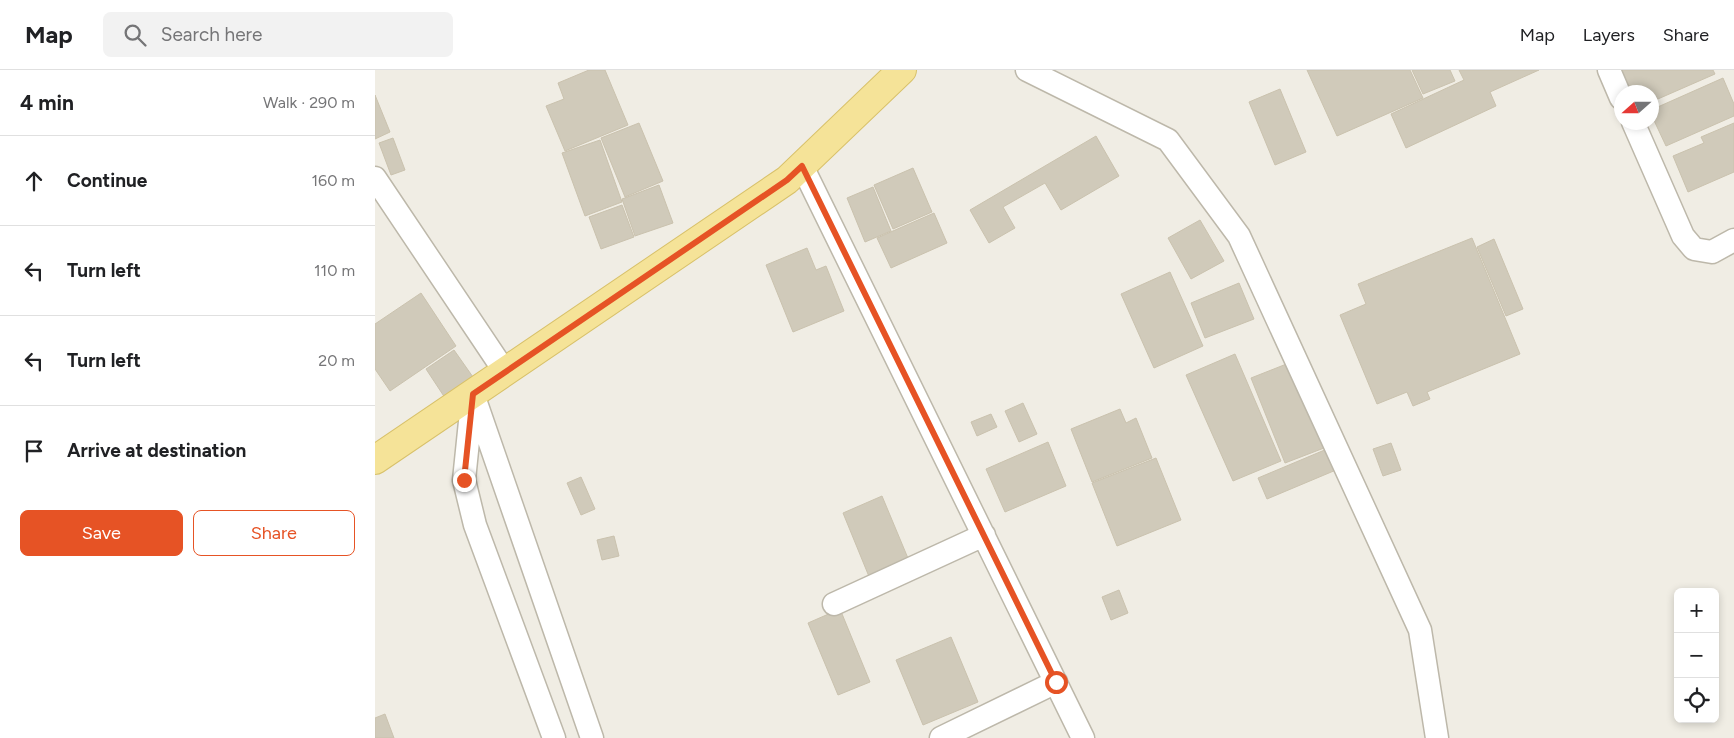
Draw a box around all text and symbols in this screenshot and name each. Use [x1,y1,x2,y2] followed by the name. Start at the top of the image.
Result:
[103,12,453,57] search box
[25,20,73,49] text: Map
[121,21,149,49] icon: search
[161,23,262,46] text: Search here
[1520,24,1555,46] text: Map
[1583,24,1635,46] text: Layers
[1663,24,1709,46] text: Share
[1614,85,1659,130] north arrow
[20,90,74,115] text: 4 min
[263,93,355,112] text: Walk · 290 m
[20,167,48,195] icon: ahead
[67,169,147,192] text: Continue
[312,171,355,190] text: 160 m
[20,257,48,285] icon: left
[67,259,141,282] text: Turn left
[314,261,355,280] text: 110 m
[20,347,48,375] icon: left
[67,349,141,372] text: Turn left
[318,351,355,370] text: 20 m
[20,437,48,465] icon: arrive
[67,439,246,462] text: Arrive at destination
[453,469,476,492] route end
[20,510,183,556] button: Save
[193,510,355,556] button: Share
[1674,588,1719,723] map controls
[1674,588,1719,633] button: +
[1674,633,1719,678] button: −
[1045,671,1068,694] route start
[1674,678,1719,723] button: locate

